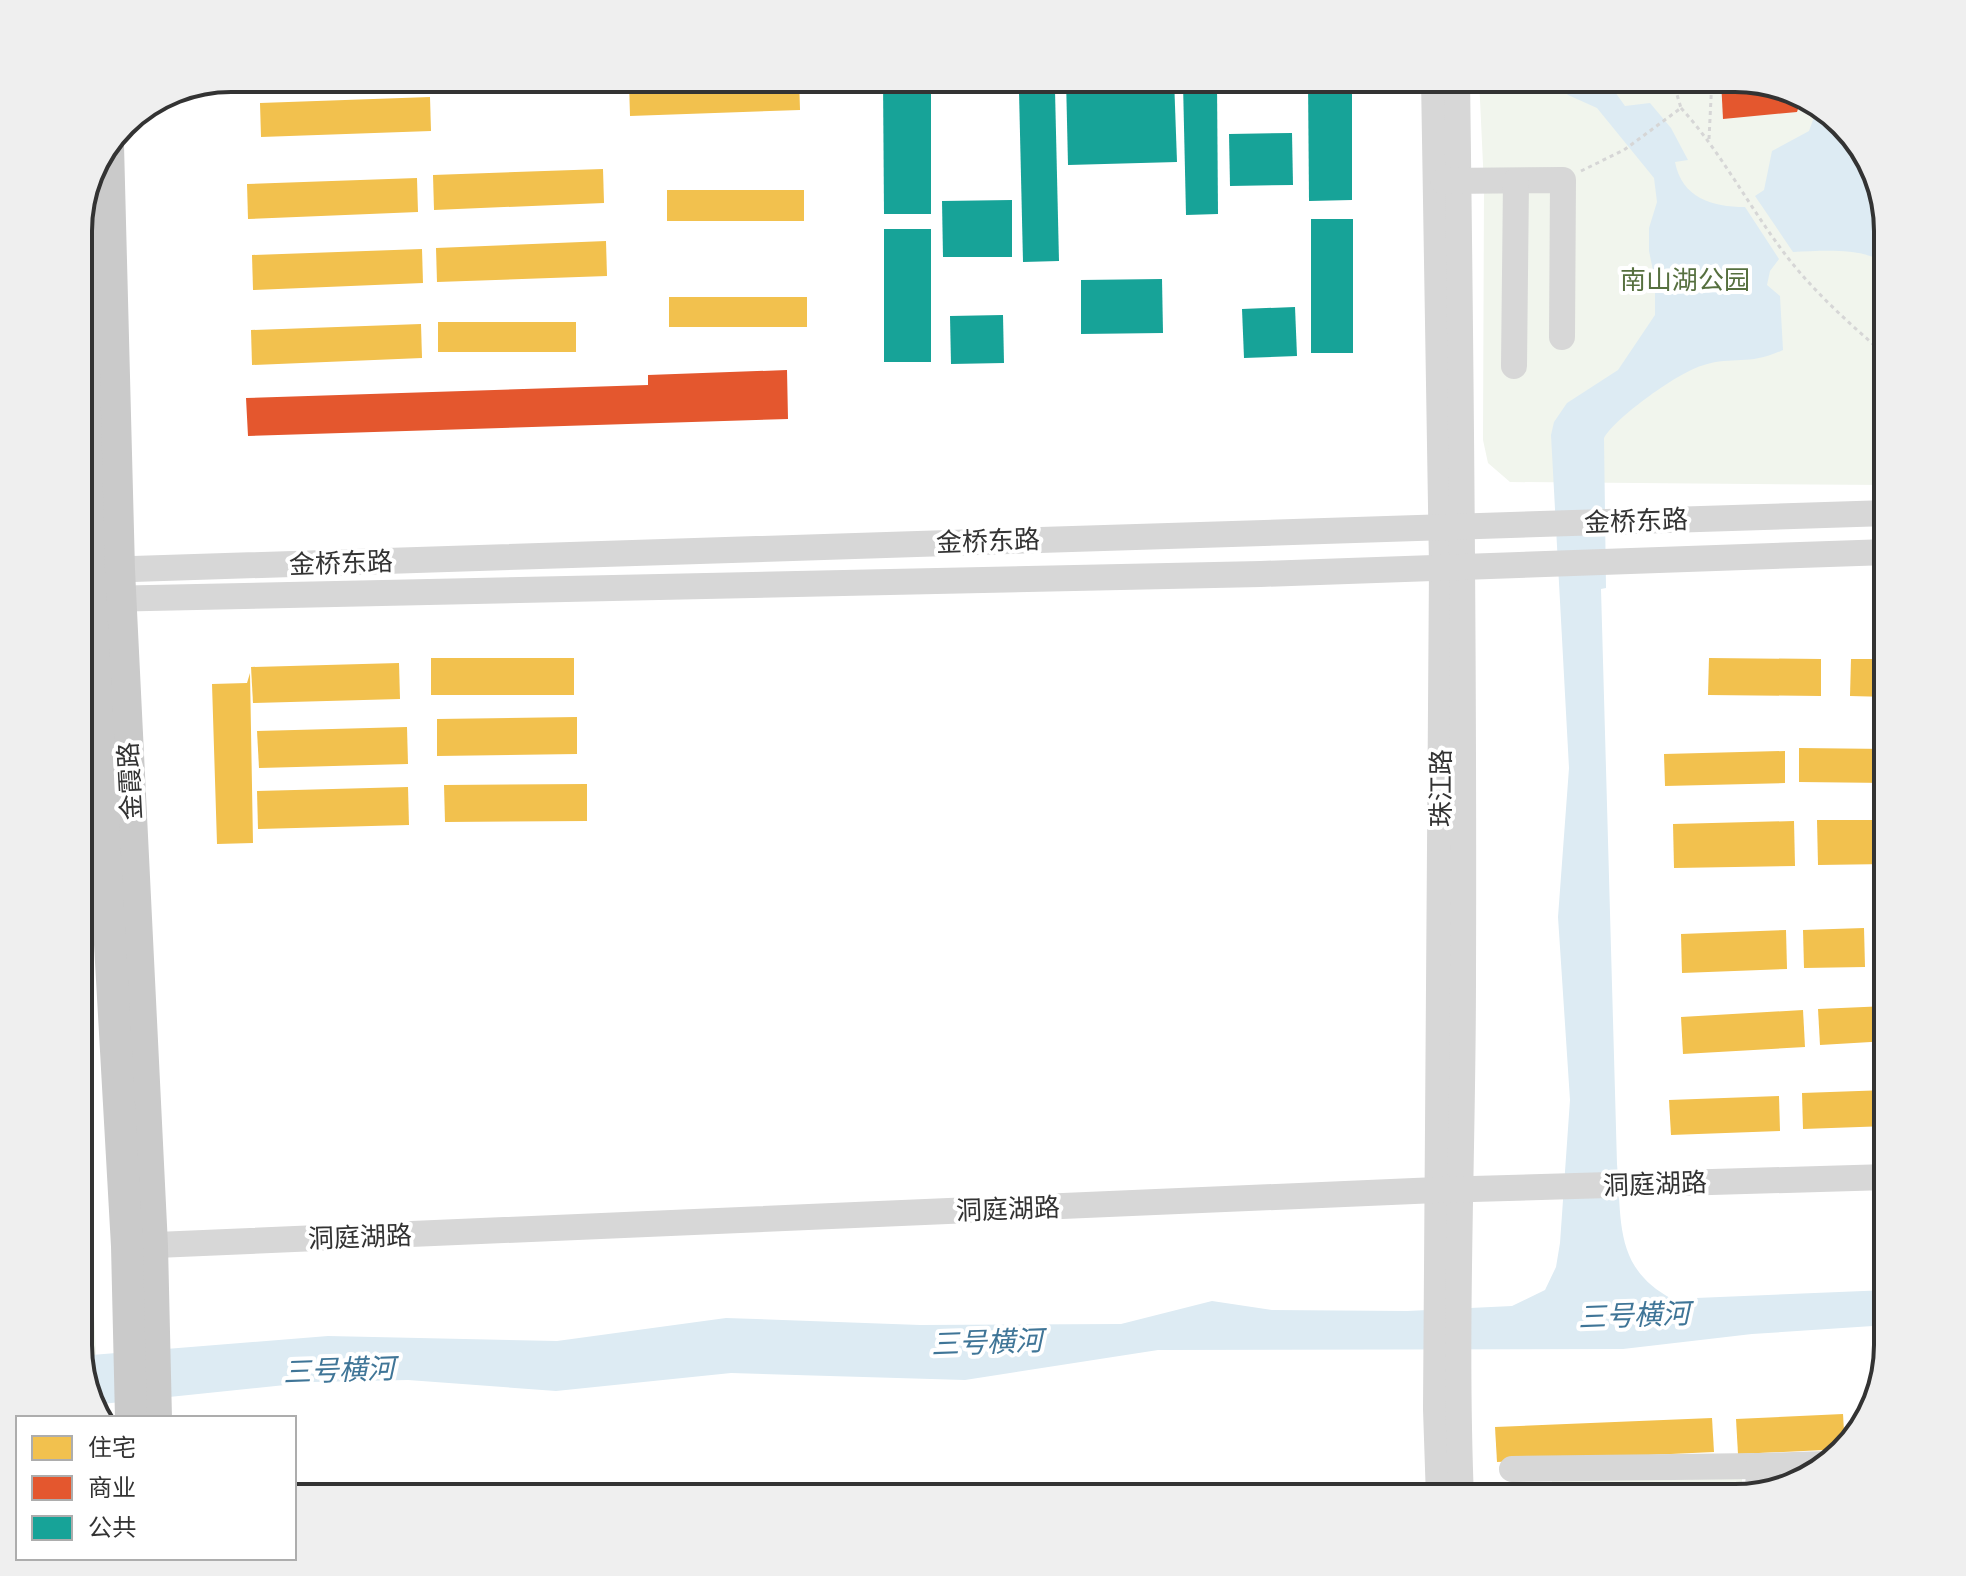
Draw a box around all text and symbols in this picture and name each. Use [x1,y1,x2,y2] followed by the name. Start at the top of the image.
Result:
[1620,264,1750,296] park label: 南山湖公园
[1583,503,1689,539] street label: 金桥东路
[935,523,1041,559] street label: 金桥东路
[288,545,394,581] street label: 金桥东路
[112,741,148,821] street label: 金霞路
[1425,749,1457,827] street label: 珠江路
[1602,1166,1708,1202] street label: 洞庭湖路
[955,1191,1061,1227] street label: 洞庭湖路
[307,1219,413,1255] street label: 洞庭湖路
[1577,1296,1696,1334] water label: 三号横河
[930,1323,1049,1361] water label: 三号横河
[282,1351,401,1389] water label: 三号横河
[16,1416,296,1560] legend
[88,1433,136,1462] text: 住宅
[88,1473,136,1502] text: 商业
[88,1513,136,1542] text: 公共

